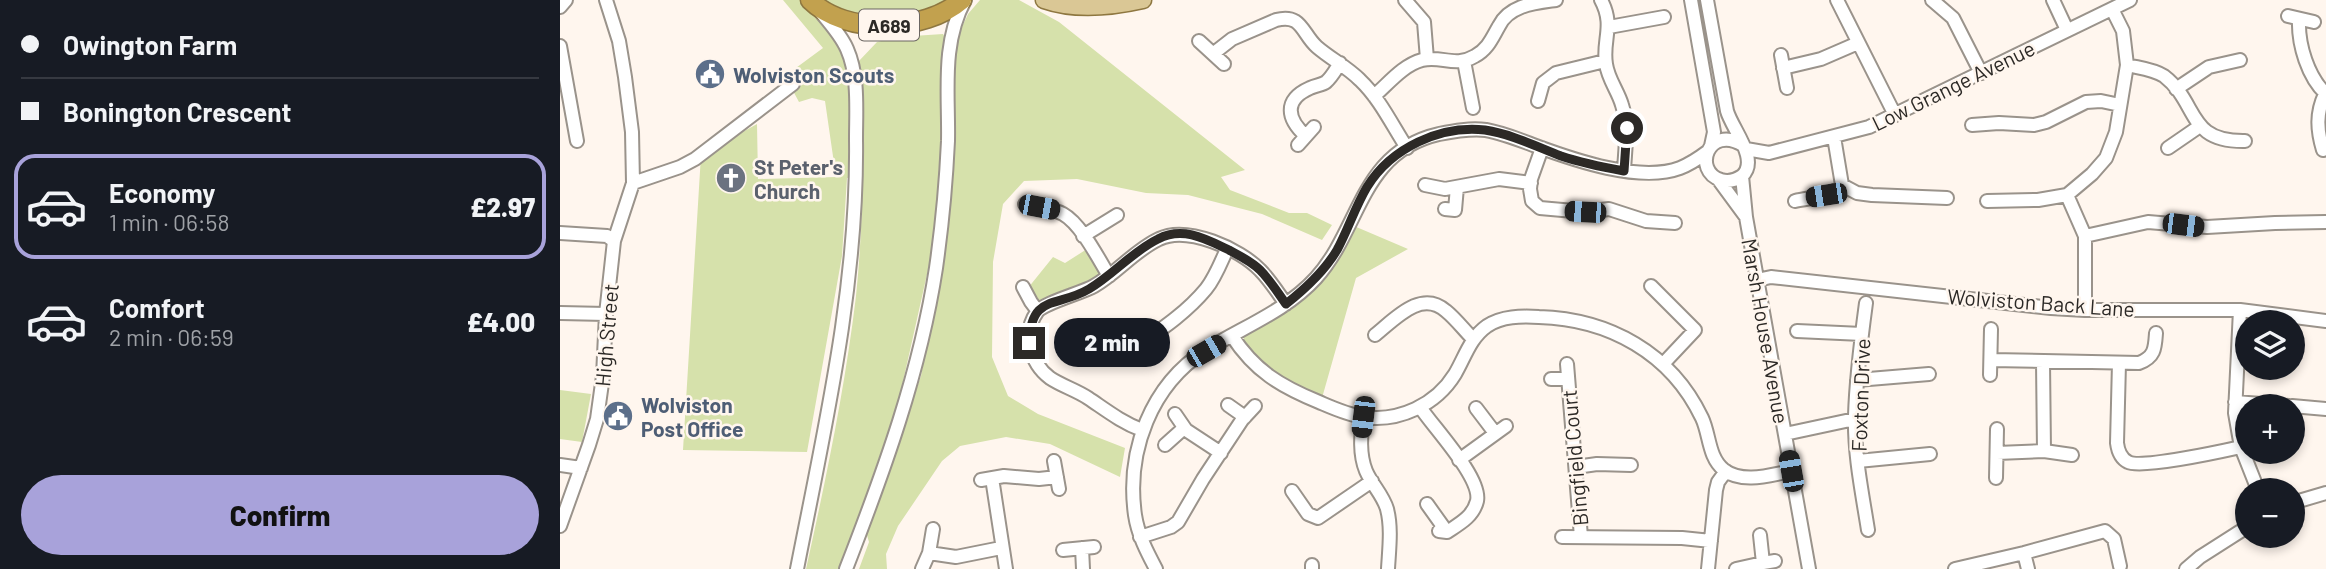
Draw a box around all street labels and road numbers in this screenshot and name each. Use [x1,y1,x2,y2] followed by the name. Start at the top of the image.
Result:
[859,10,919,41] road number: A689
[1867,35,2039,135] street label: Low Grange Avenue
[1737,236,1795,426] street label: Marsh House Avenue
[589,283,623,387] street label: High Street
[1946,283,2136,321] street label: Wolviston Back Lane
[1846,338,1874,452] street label: Foxton Drive
[1556,389,1592,527] street label: Bingfield Court

